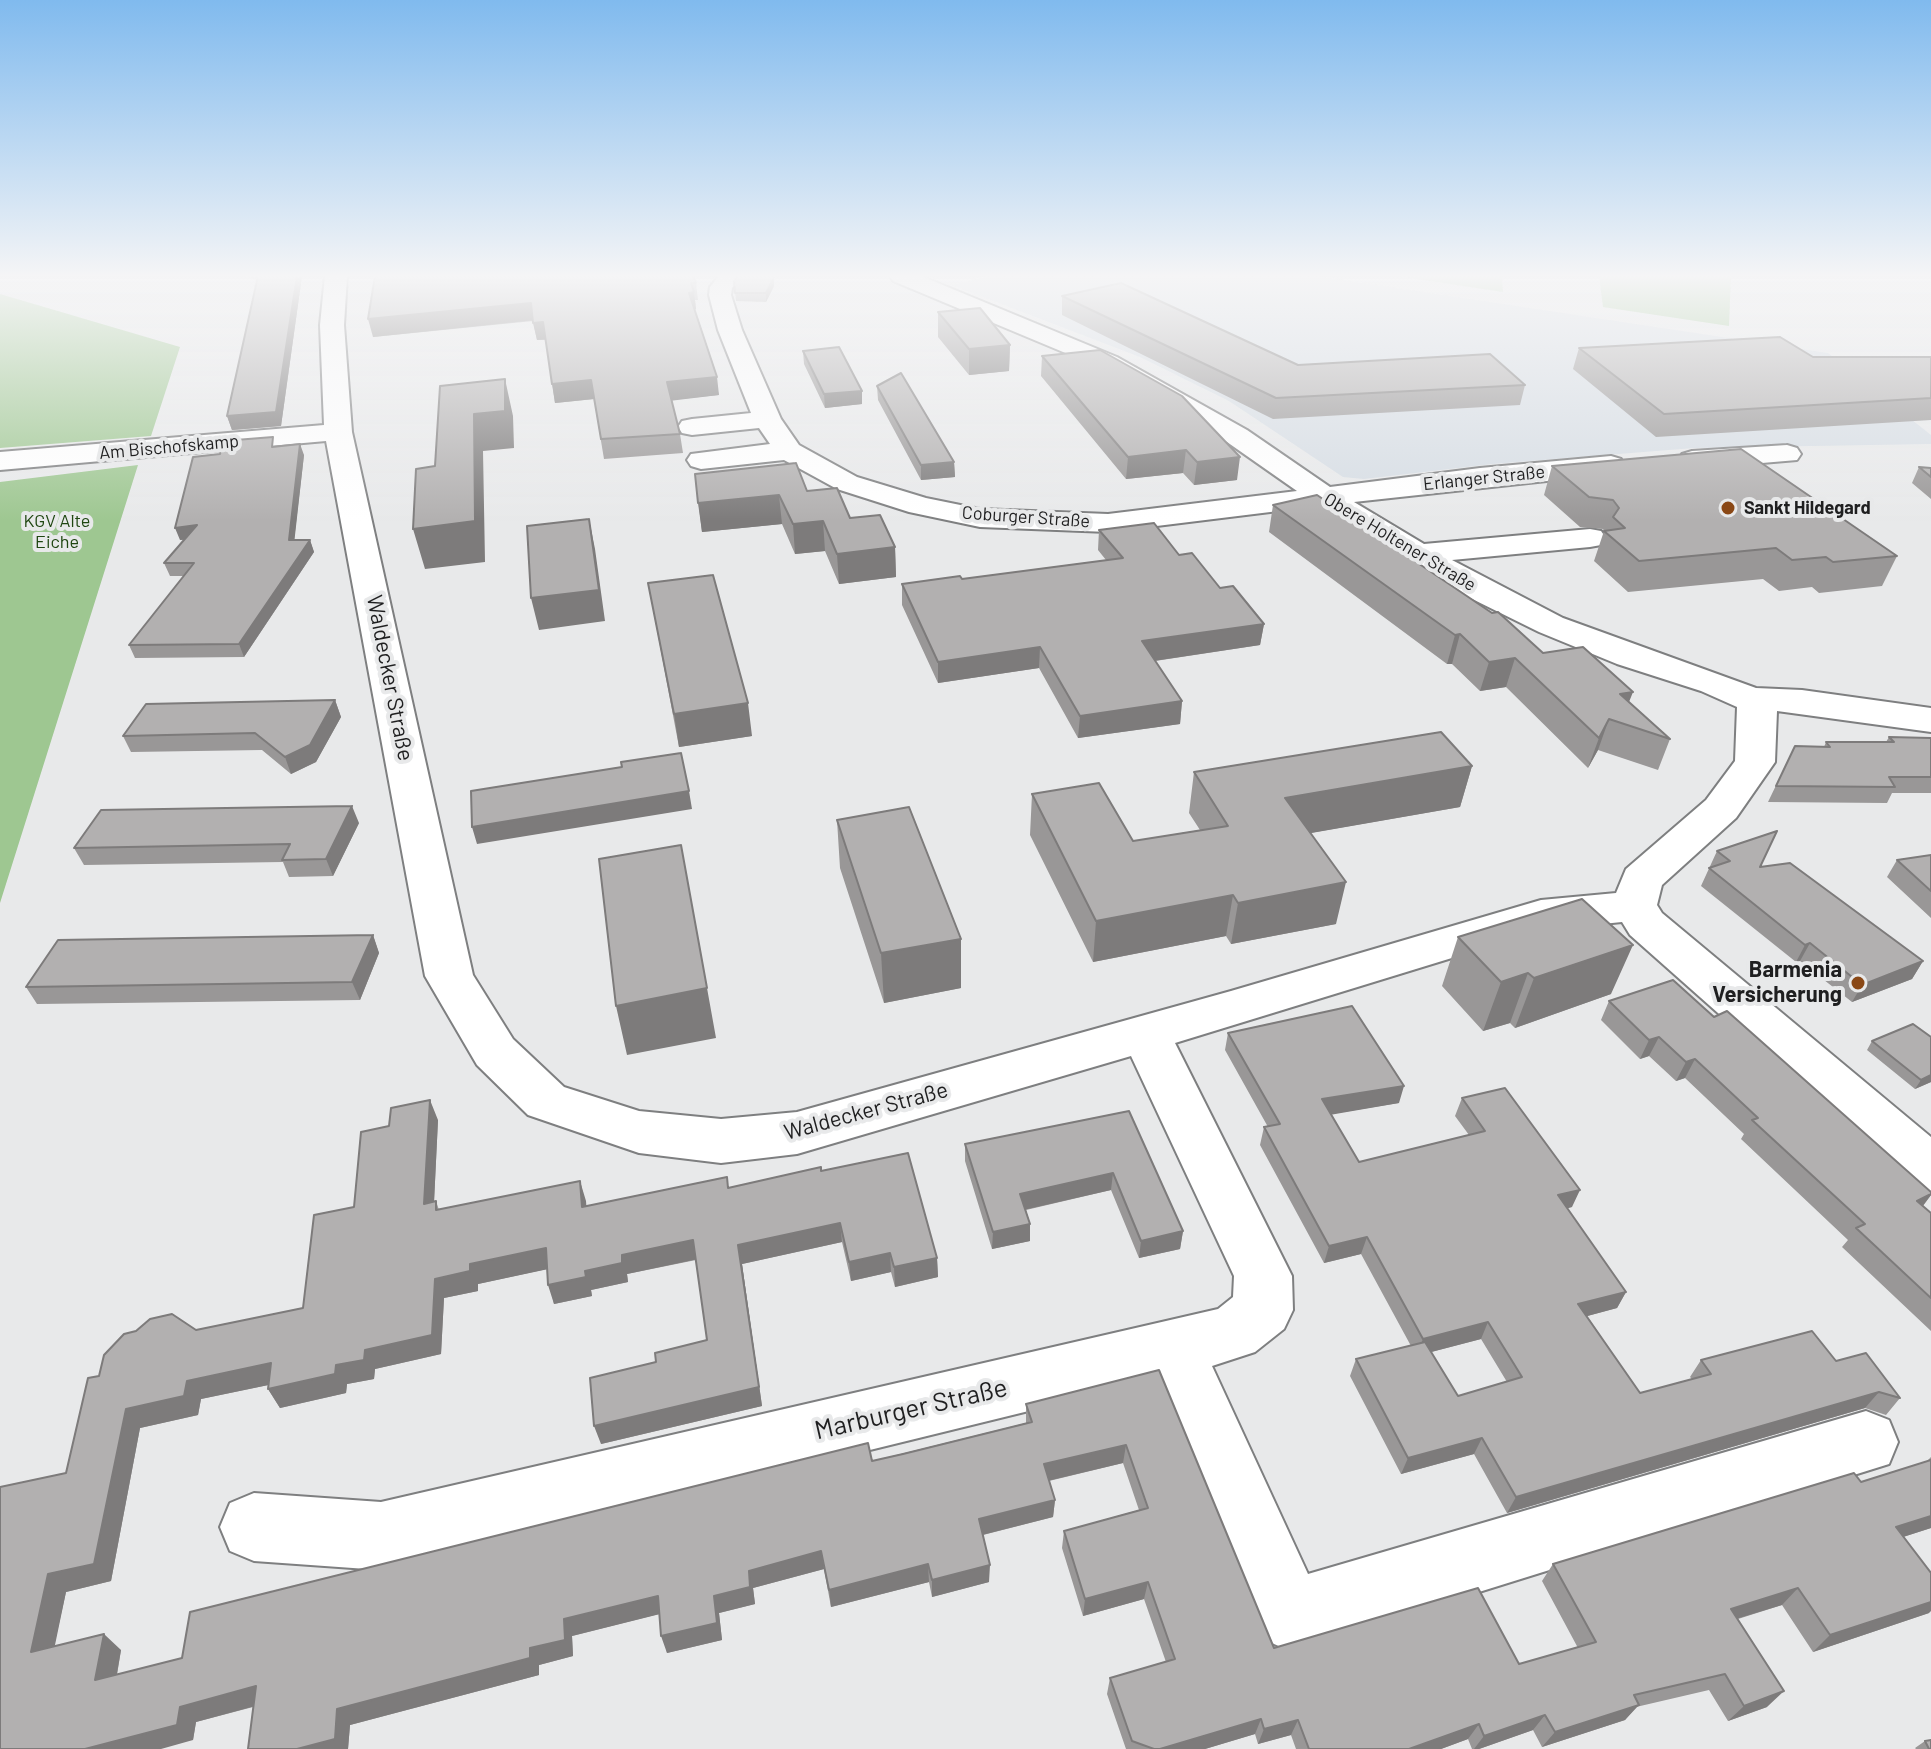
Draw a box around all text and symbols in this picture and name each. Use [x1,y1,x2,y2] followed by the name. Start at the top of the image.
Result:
[98,430,240,464] street label: Am Bischofskamp
[1422,461,1546,495] street label: Erlanger Straße
[1320,488,1480,596] street label: Obere Holtener Straße
[1744,497,1871,519] place label: Sankt Hildegard
[1719,499,1737,517] marker: Sankt Hildegard
[961,502,1091,532] street label: Coburger Straße
[24,510,90,552] park label: KGV Alte Eiche
[361,593,419,763] street label: Waldecker Straße
[1712,957,1842,1008] place label: Barmenia Versicherung
[1849,974,1867,992] marker: Barmenia Versicherung
[781,1076,951,1146] street label: Waldecker Straße
[812,1372,1010,1446] street label: Marburger Straße

